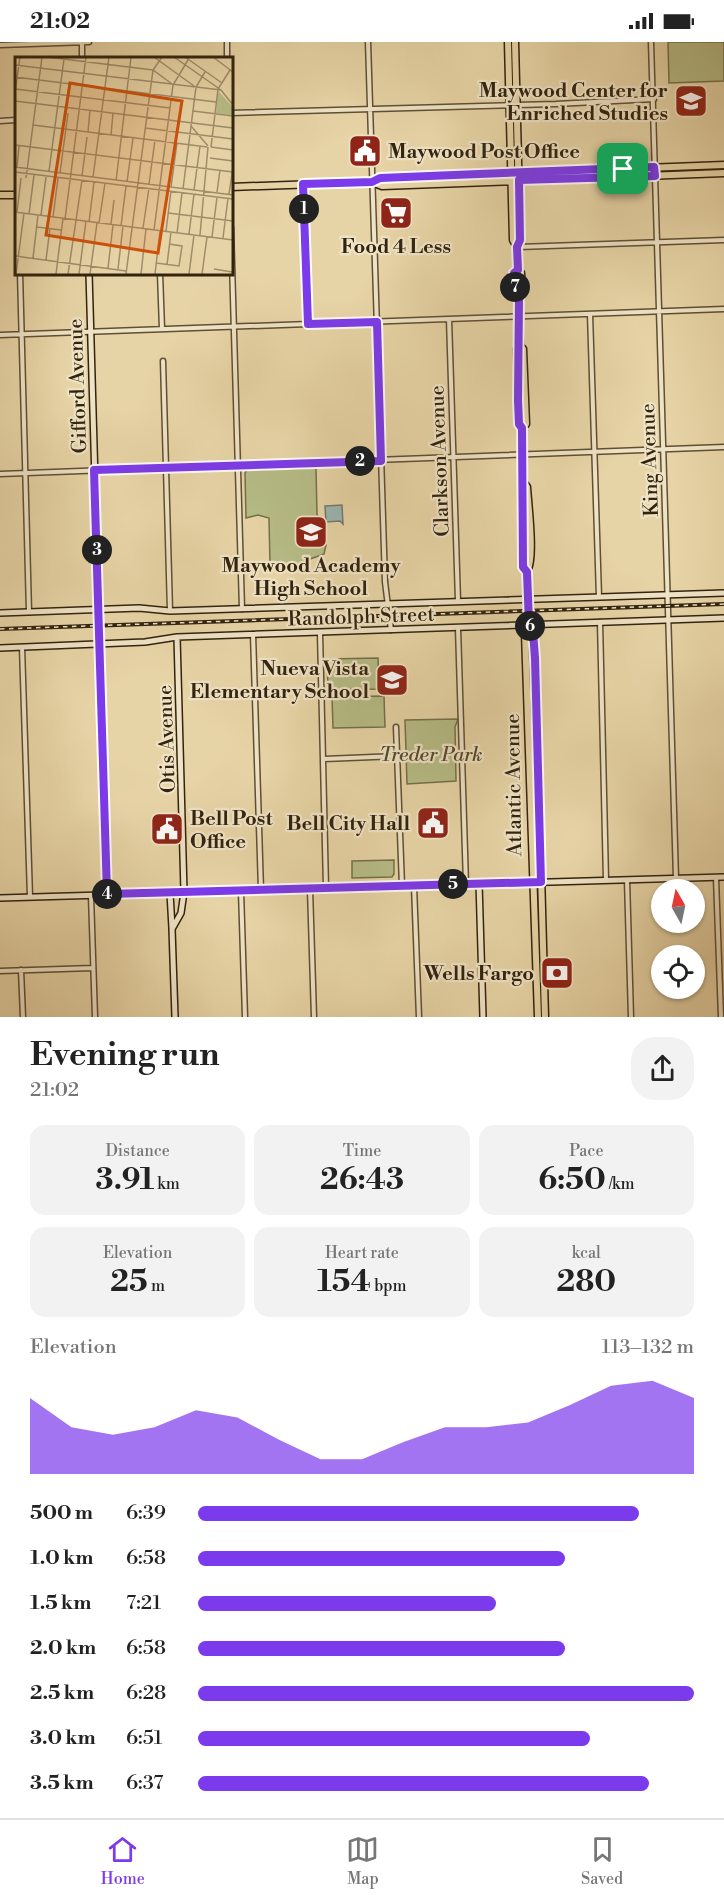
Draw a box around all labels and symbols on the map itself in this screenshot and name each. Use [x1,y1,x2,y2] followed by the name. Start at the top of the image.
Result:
[15,57,232,274] inset map
[479,79,668,127] place label: Maywood Center for Enriched Studies
[673,83,709,119] school or university icon: Maywood Center for Enriched Studies
[347,133,383,169] public building icon: Maywood Post Office
[388,140,580,165] place label: Maywood Post Office
[597,143,648,194] pin
[289,194,319,224] pin: 1
[378,195,414,231] supermarket icon: Food 4 Less
[341,235,451,260] place label: Food 4 Less
[500,272,530,302] pin: 7
[64,318,93,454] street label: Gifford Avenue
[425,385,456,537] street label: Clarkson Avenue
[636,403,665,517] street label: King Avenue
[345,446,375,476] pin: 2
[293,514,329,550] school or university icon: Maywood Academy High School
[82,535,112,565] pin: 3
[221,554,402,602] place label: Maywood Academy High School
[287,602,435,633] street label: Randolph Street
[515,611,545,641] pin: 6
[190,657,369,705] place label: Nueva Vista Elementary School
[374,662,410,698] school or university icon: Nueva Vista Elementary School
[153,684,182,793] street label: Otis Avenue
[501,713,528,858] street label: Atlantic Avenue
[379,743,483,768] park label: Treder Park
[415,805,451,841] public building icon: Bell City Hall
[190,807,274,855] place label: Bell Post Office
[149,811,185,847] public building icon: Bell Post Office
[286,812,410,837] place label: Bell City Hall
[438,869,468,899] pin: 5
[92,879,122,909] pin: 4
[651,879,705,933] north arrow
[539,955,575,991] bank icon: Wells Fargo
[422,962,534,987] place label: Wells Fargo

